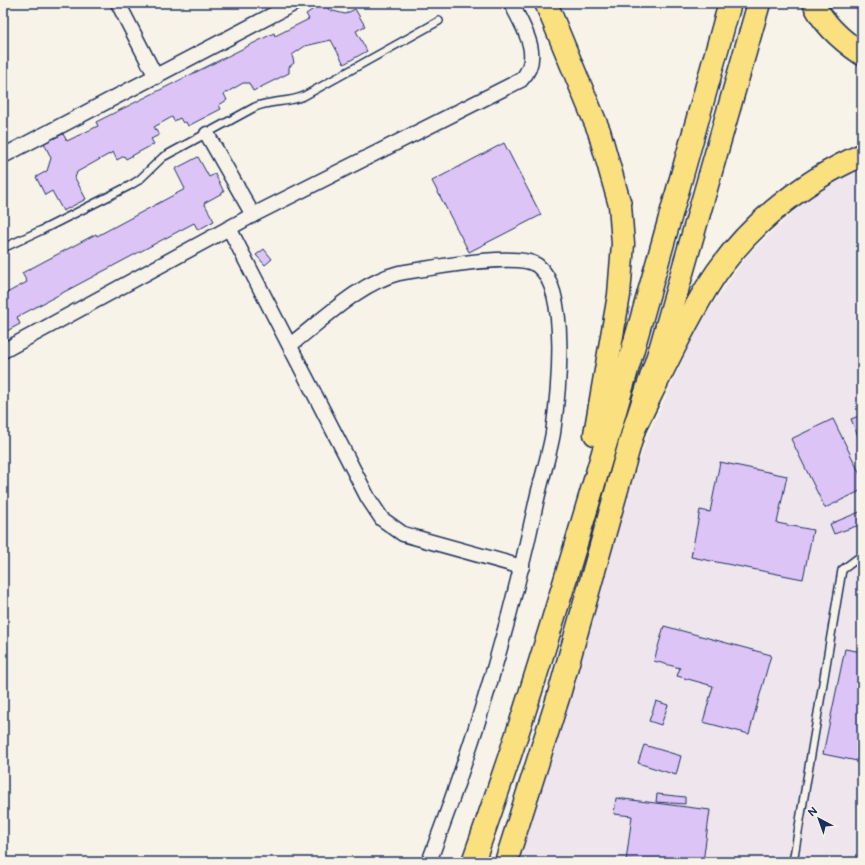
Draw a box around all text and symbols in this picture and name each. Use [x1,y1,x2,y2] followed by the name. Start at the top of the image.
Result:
[799,799,839,839] north arrow
[805,804,820,819] text: N

